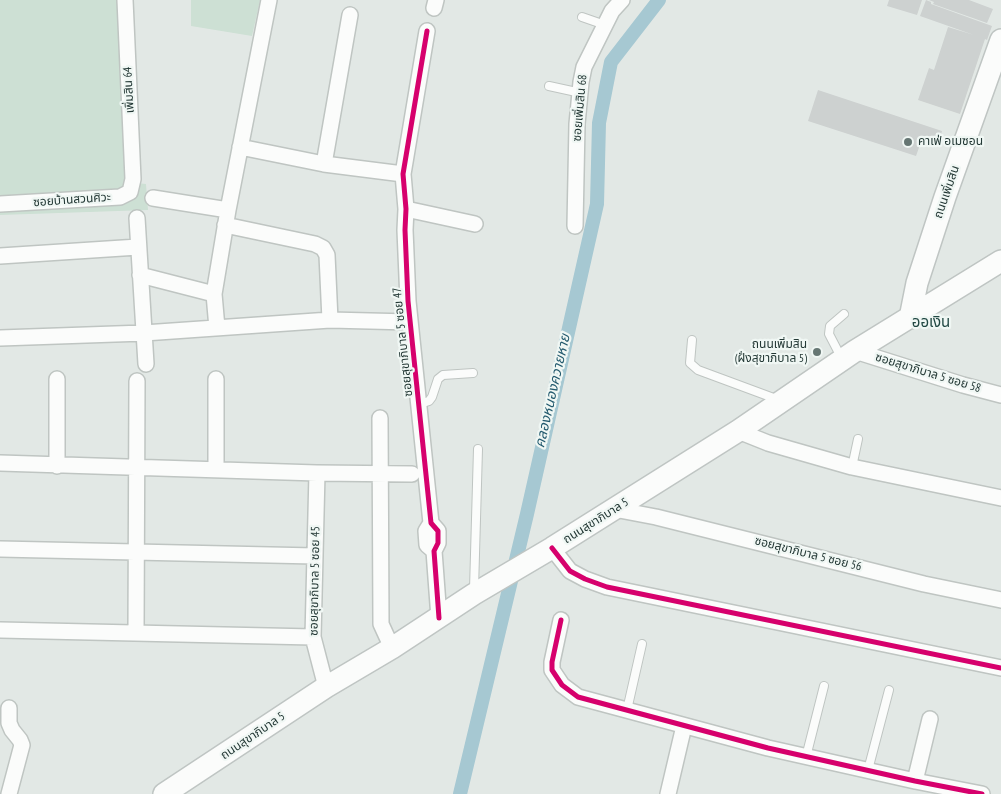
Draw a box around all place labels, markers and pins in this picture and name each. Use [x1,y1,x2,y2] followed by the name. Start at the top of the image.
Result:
[918,135,983,149] place label: คาเฟ่ อเมซอน
[902,136,914,148] marker: คาเฟ่ อเมซอน
[735,338,807,366] place label: ถนนเพิ่มสิน (ฝั่งสุขาภิบาล 5)
[811,346,823,358] marker: ถนนเพิ่มสิน (ฝั่งสุขาภิบาล 5)

